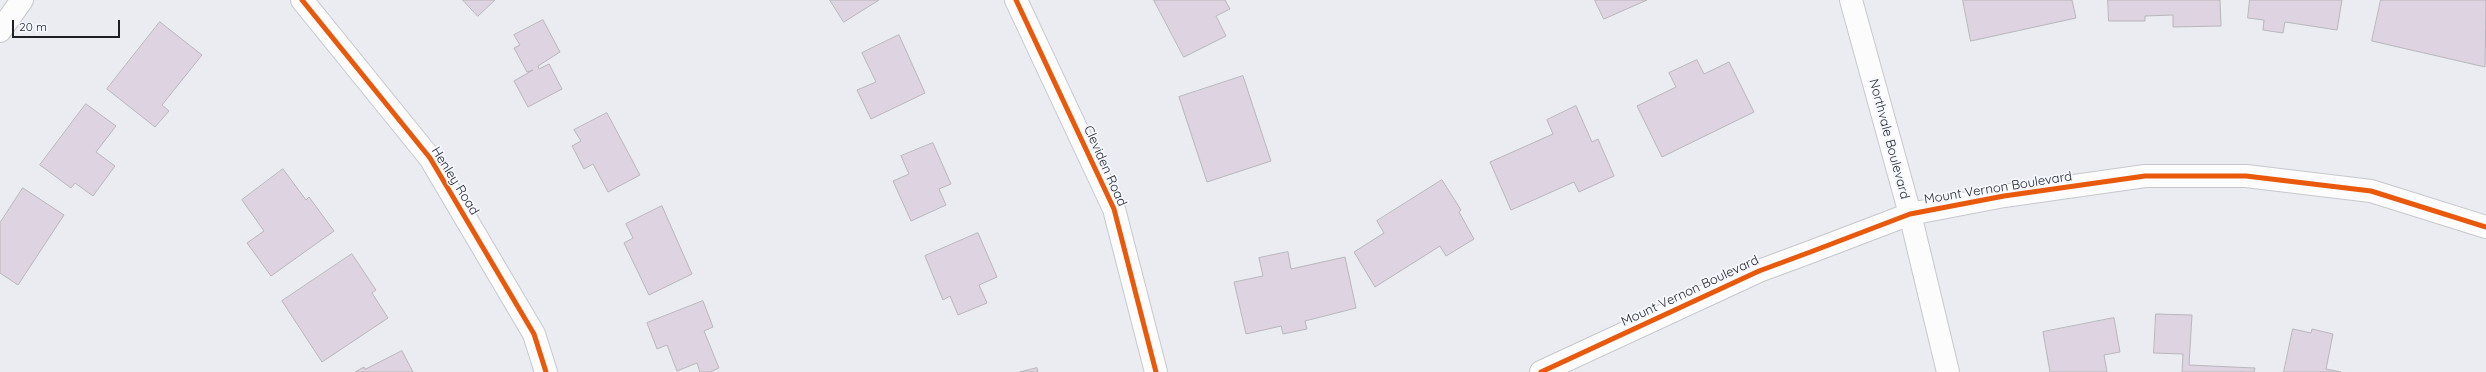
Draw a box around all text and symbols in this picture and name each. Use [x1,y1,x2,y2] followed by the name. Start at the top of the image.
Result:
[14,12,122,38] scale bar
[19,19,47,34] text: 20 m
[1865,77,1913,201] street label: Northvale Boulevard
[1080,123,1130,209] street label: Cleviden Road
[428,144,482,218] street label: Henley Road
[1923,169,2073,207] street label: Mount Vernon Boulevard
[1619,252,1761,330] street label: Mount Vernon Boulevard

